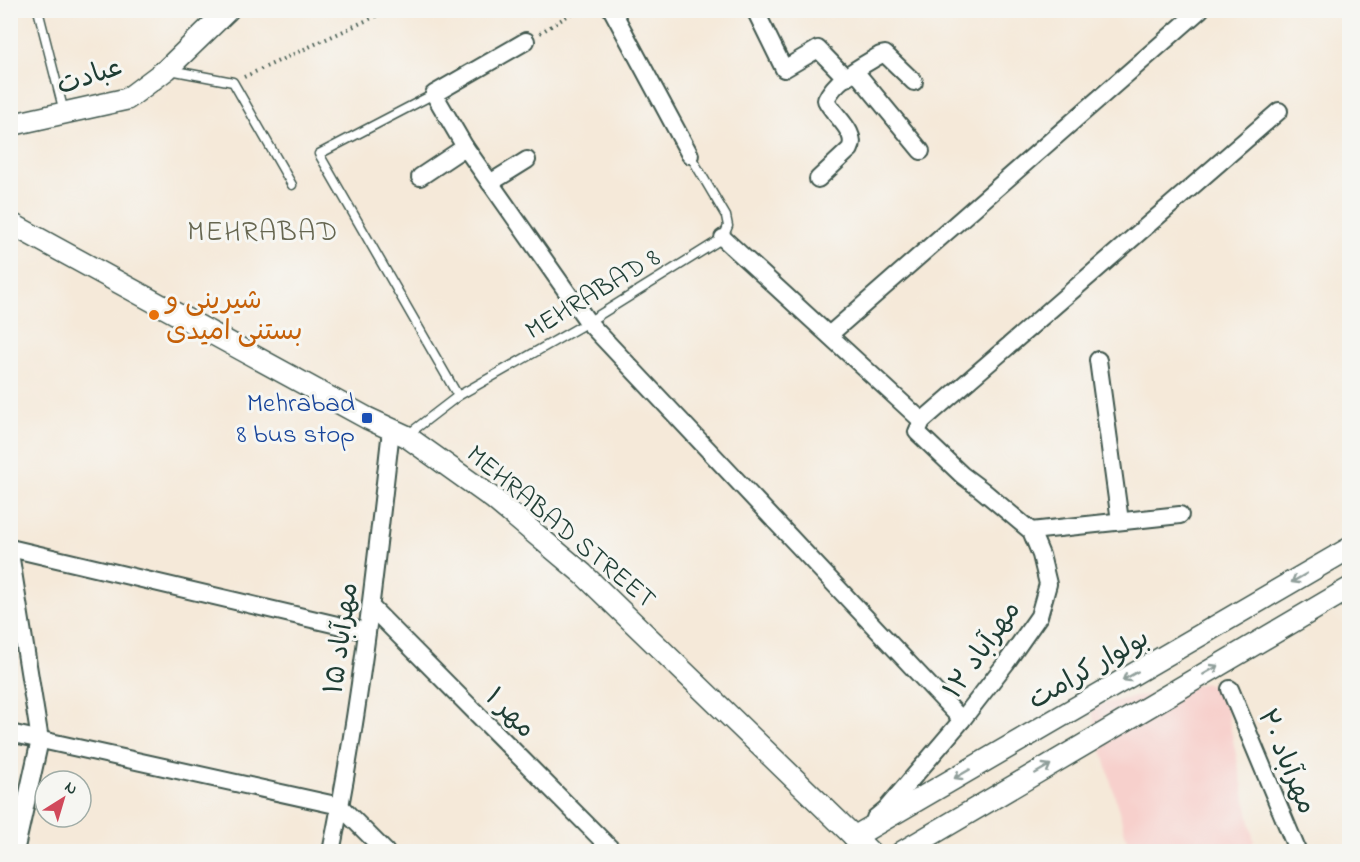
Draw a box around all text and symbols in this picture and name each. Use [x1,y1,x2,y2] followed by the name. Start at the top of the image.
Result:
[52,48,128,106] street label: عبادت
[187,213,339,254] district label: MEHRABAD
[518,239,668,351] street label: MEHRABAD 8
[164,282,303,352] place label: شیرینی و بستنی امیدی
[147,308,161,322] marker: شیرینی و بستنی امیدی
[236,385,355,455] place label: Mehrabad 8 bus stop
[360,411,374,425] marker: Mehrabad 8 bus stop
[457,437,664,619] street label: MEHRABAD STREET
[1291,572,1308,584] one-way arrow
[315,580,370,697] street label: مهرآباد ۱۵
[935,594,1031,707] street label: مهرآباد ۱۲
[1021,620,1157,721] street label: بولوار کرامت
[1202,664,1219,676] one-way arrow
[1122,671,1140,682] one-way arrow
[475,680,543,748] street label: مهر ۱
[1246,703,1325,821] street label: مهرآباد ۲۰
[1034,762,1051,774] one-way arrow
[954,768,971,780] one-way arrow
[33,769,93,829] north arrow
[59,776,83,802] text: N

